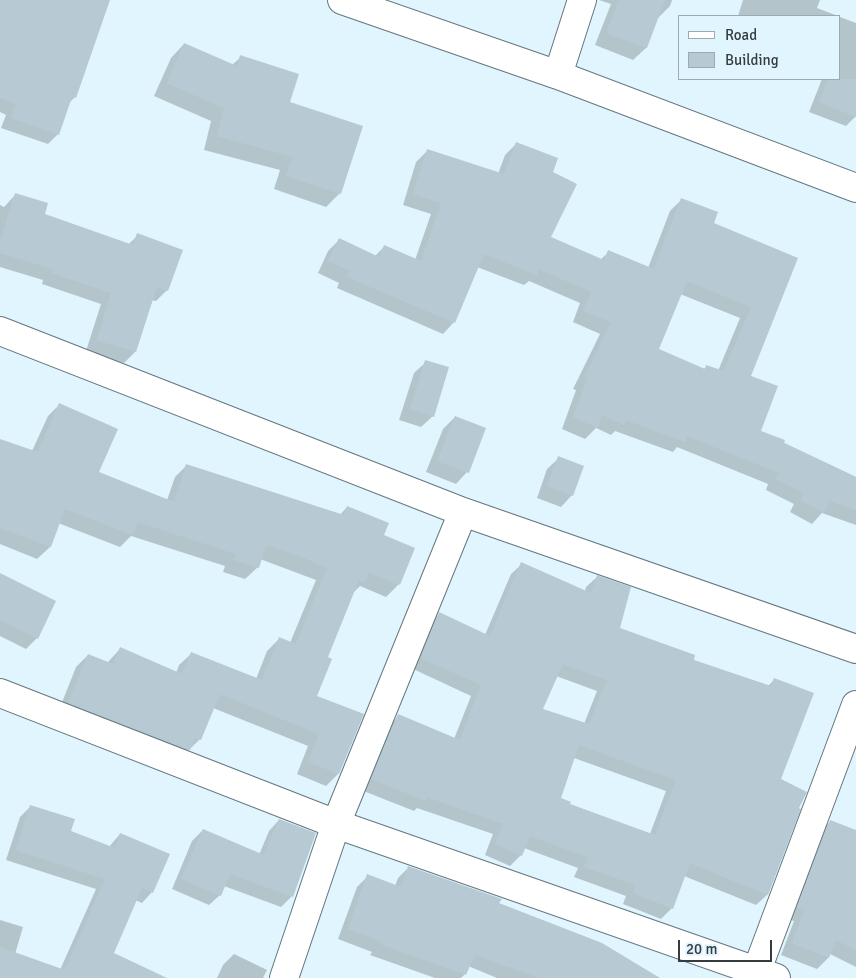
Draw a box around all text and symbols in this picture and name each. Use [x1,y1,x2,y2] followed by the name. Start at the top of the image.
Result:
[678,15,841,80] legend
[725,26,757,44] text: Road
[725,51,779,69] text: Building
[681,930,775,962] scale bar
[686,940,717,958] text: 20 m

